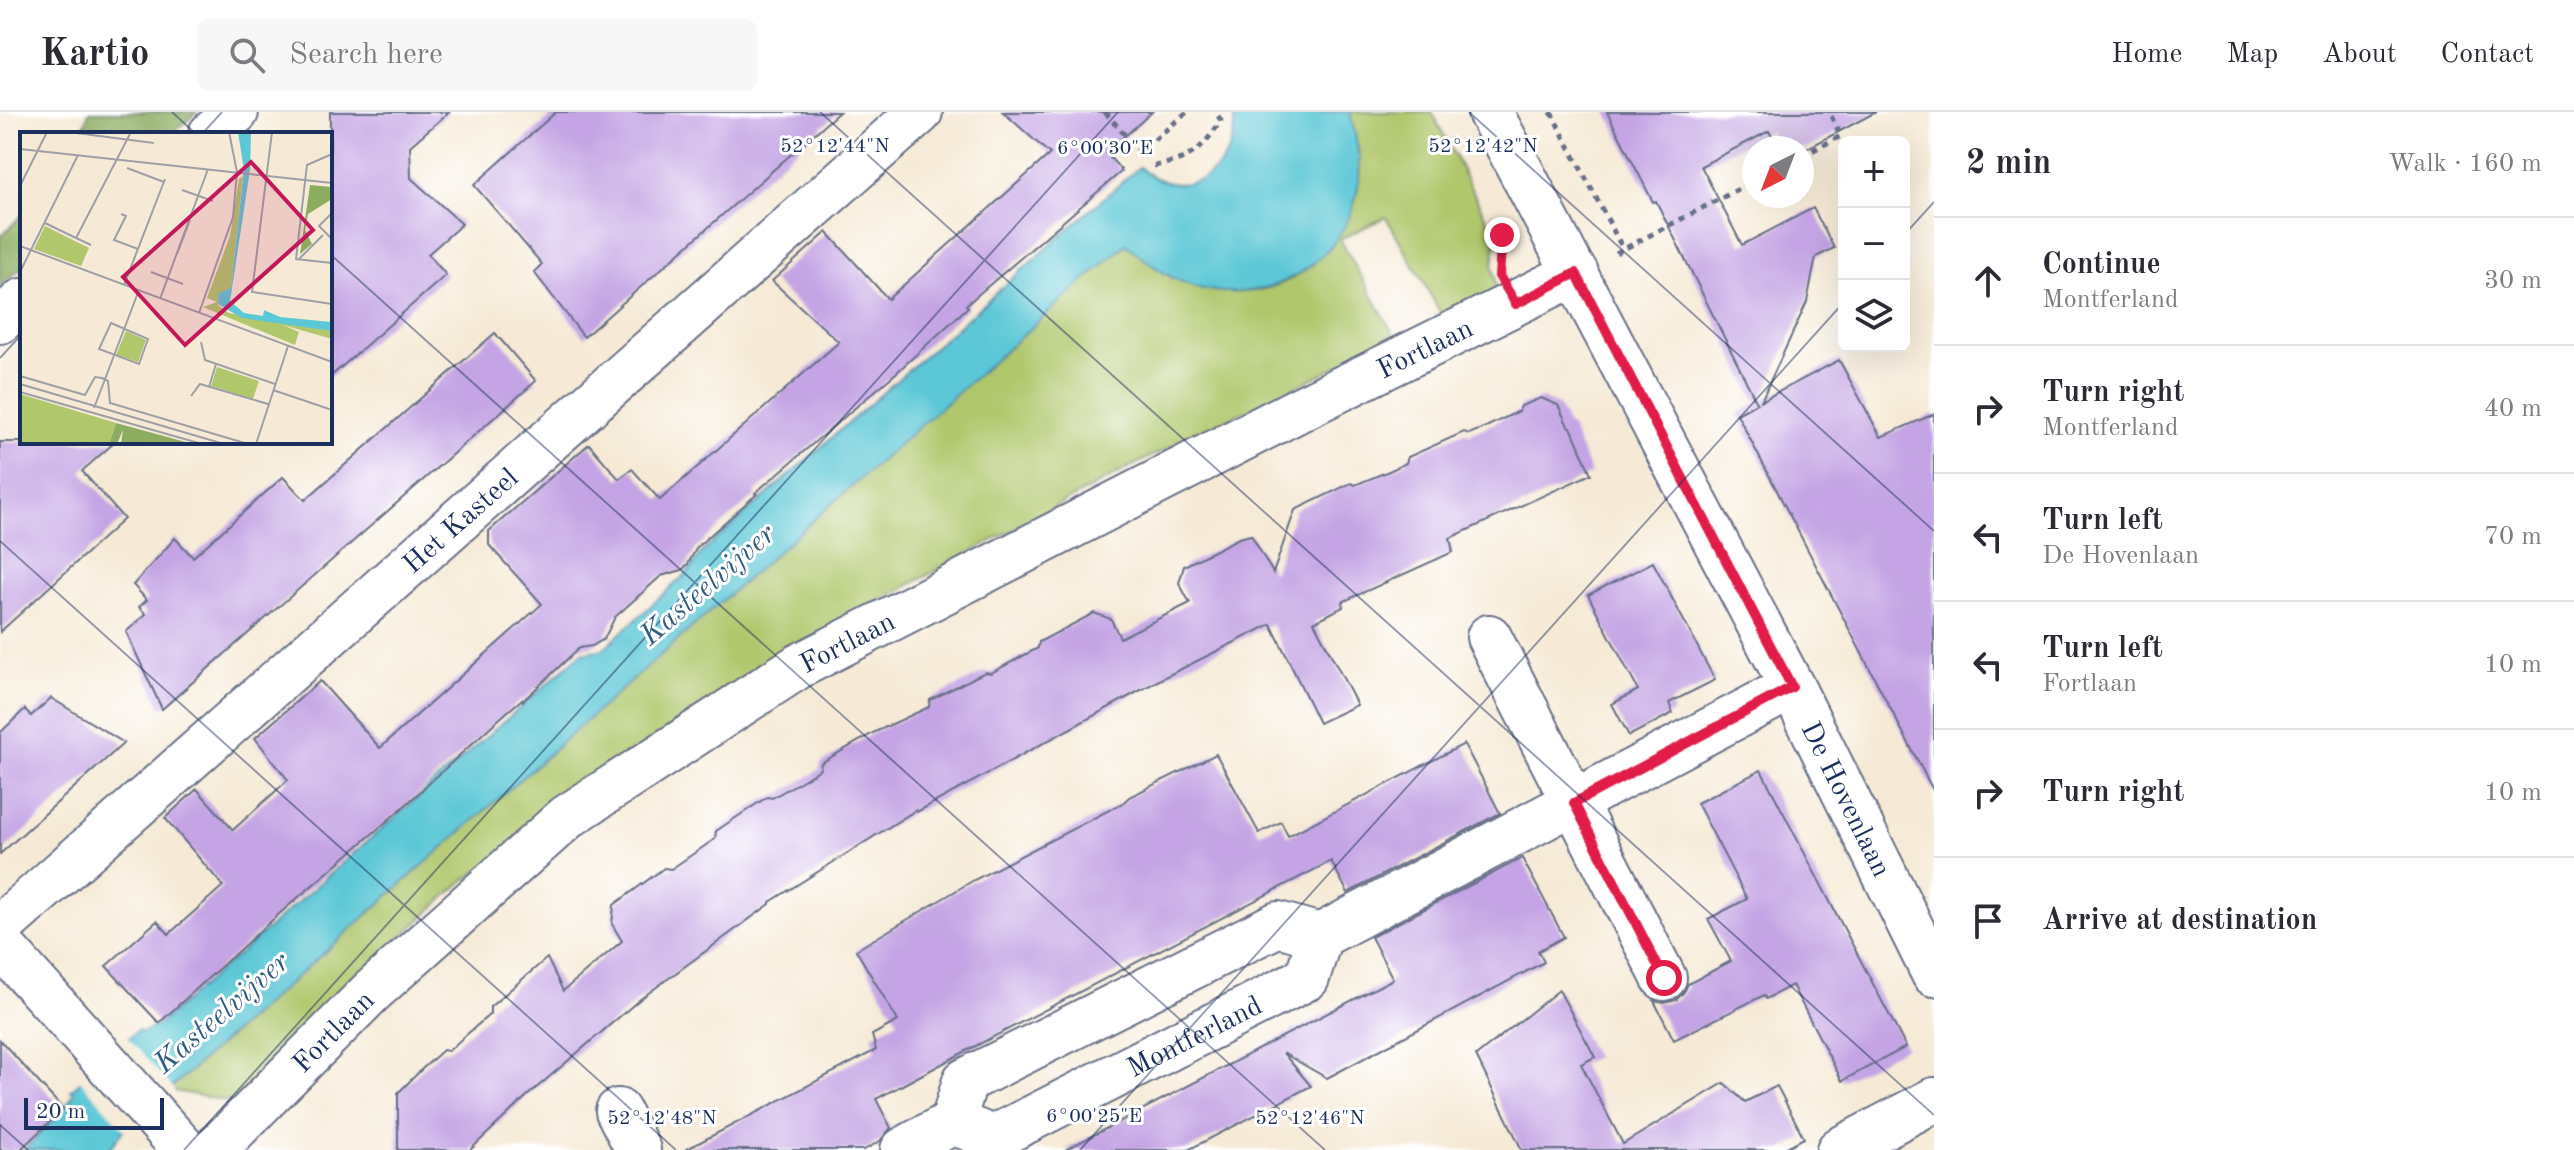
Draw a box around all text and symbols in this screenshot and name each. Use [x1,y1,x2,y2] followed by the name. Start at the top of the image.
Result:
[197,19,757,91] search box
[225,33,269,77] icon: search
[40,36,149,74] text: Kartio
[289,40,443,70] text: Search here
[2111,41,2182,69] text: Home
[2226,41,2278,69] text: Map
[2322,41,2397,69] text: About
[2441,41,2534,69] text: Contact
[20,132,332,444] inset map
[1742,136,1814,208] north arrow
[1838,136,1910,352] map controls
[1838,136,1910,208] button: +
[780,137,890,157] text: 52°12'44"N
[1428,137,1538,157] text: 52°12'42"N
[1057,139,1153,159] text: 6°00'30"E
[1966,147,2051,181] text: 2 min
[2388,151,2542,177] text: Walk · 160 m
[1838,208,1910,280] button: −
[1484,217,1520,253] route end
[2042,250,2161,280] text: Continue
[1966,259,2010,303] icon: ahead
[2484,268,2542,294] text: 30 m
[1838,280,1910,352] button: layers
[2042,287,2179,313] text: Montferland
[1374,315,1478,386] street label: Fortlaan
[2042,378,2184,408] text: Turn right
[1966,387,2010,431] icon: right
[2484,396,2542,422] text: 40 m
[2042,415,2179,441] text: Montferland
[399,464,524,580] street label: Het Kasteel
[2042,506,2163,536] text: Turn left
[1966,515,2010,559] icon: left
[634,519,782,652] water label: Kasteelvijver
[2484,524,2542,550] text: 70 m
[2042,543,2199,569] text: De Hovenlaan
[796,608,900,680] street label: Fortlaan
[2042,634,2163,664] text: Turn left
[1966,643,2010,687] icon: left
[2484,652,2542,678] text: 10 m
[2042,671,2137,697] text: Fortlaan
[1794,718,1895,882] street label: De Hovenlaan
[1966,771,2010,815] icon: right
[2042,778,2184,808] text: Turn right
[2484,780,2542,806] text: 10 m
[1966,899,2010,943] icon: arrive
[2042,906,2317,936] text: Arrive at destination
[148,947,296,1080] water label: Kasteelvijver
[1646,960,1682,996] route start
[288,987,381,1079] street label: Fortlaan
[1124,992,1267,1084] street label: Montferland
[24,1094,164,1130] scale bar
[36,1101,85,1123] text: 20 m
[1046,1107,1142,1127] text: 6°00'25"E
[607,1109,717,1129] text: 52°12'48"N
[1255,1109,1365,1129] text: 52°12'46"N

